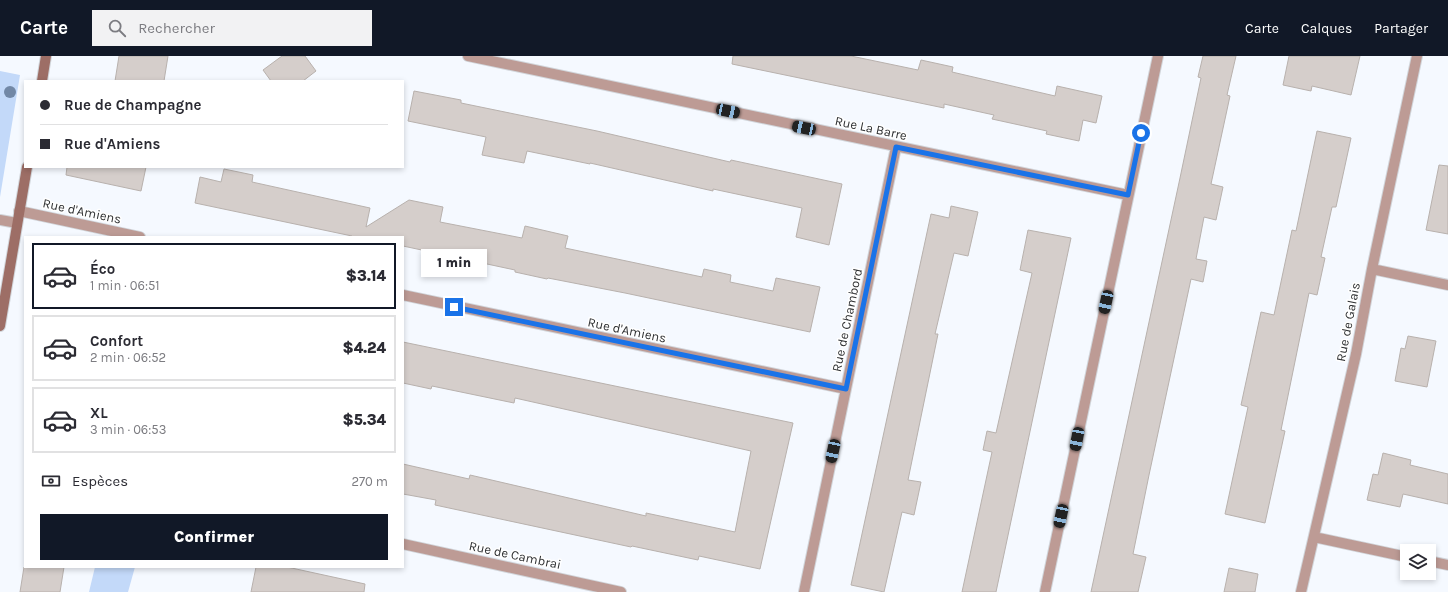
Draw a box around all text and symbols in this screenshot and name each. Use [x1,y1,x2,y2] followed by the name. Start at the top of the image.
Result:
[92,10,372,46] search box
[20,17,68,39] text: Carte
[106,17,128,39] icon: search
[138,19,215,37] text: Rechercher
[1245,20,1279,37] text: Carte
[1301,20,1352,37] text: Calques
[1374,20,1428,37] text: Partager
[64,96,202,114] text: Rue de Champagne
[715,103,741,119] car
[834,113,909,143] street label: Rue La Barre
[791,120,817,136] car
[1132,124,1150,142] route start
[64,135,160,153] text: Rue d'Amiens
[41,195,123,227] street label: Rue d'Amiens
[421,249,487,277] callout: 1 min
[437,255,471,270] text: 1 min
[42,258,78,294] icon: car
[90,260,115,278] text: Éco
[346,267,386,285] text: $3.14
[829,267,865,373] street label: Rue de Chambord
[90,278,160,293] text: 1 min · 06:51
[1333,281,1363,363] street label: Rue de Galais
[1098,289,1114,315] car
[445,298,463,316] route end
[586,314,668,346] street label: Rue d'Amiens
[42,330,78,366] icon: car
[90,332,143,350] text: Confort
[342,339,386,357] text: $4.24
[90,350,166,365] text: 2 min · 06:52
[42,402,78,438] icon: car
[90,404,108,422] text: XL
[343,411,386,429] text: $5.34
[90,422,166,437] text: 3 min · 06:53
[1069,426,1085,452] car
[825,438,841,464] car
[40,470,62,492] icon: cash
[72,472,128,490] text: Espèces
[351,474,388,489] text: 270 m
[1053,503,1069,529] car
[40,514,388,560] button: Confirmer
[468,538,562,572] street label: Rue de Cambrai
[1400,544,1436,580] map controls
[1400,544,1436,580] button: layers

